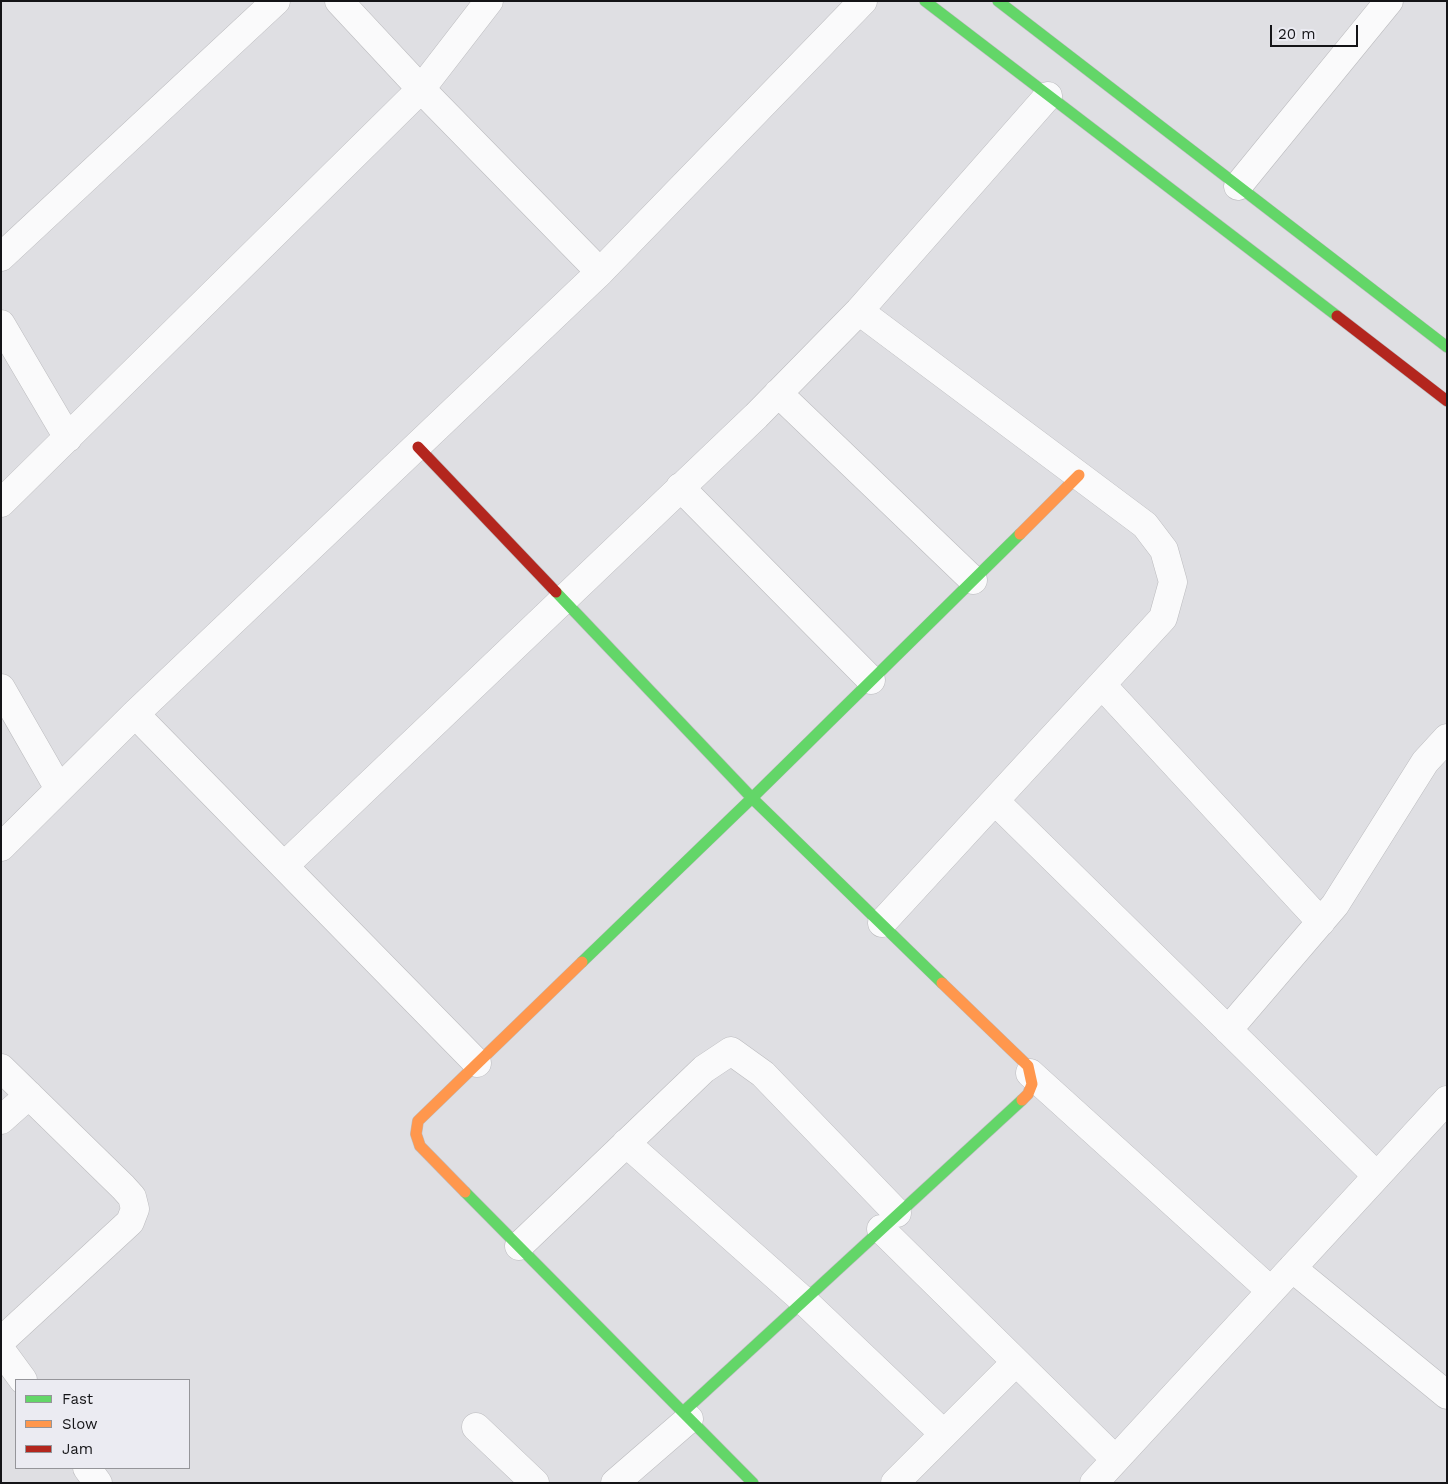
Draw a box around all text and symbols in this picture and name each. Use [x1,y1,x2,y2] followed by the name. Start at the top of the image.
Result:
[1273,15,1360,47] scale bar
[1278,25,1316,43] text: 20 m
[15,1379,190,1469] legend
[62,1390,93,1408] text: Fast
[62,1415,98,1433] text: Slow
[62,1440,93,1458] text: Jam

